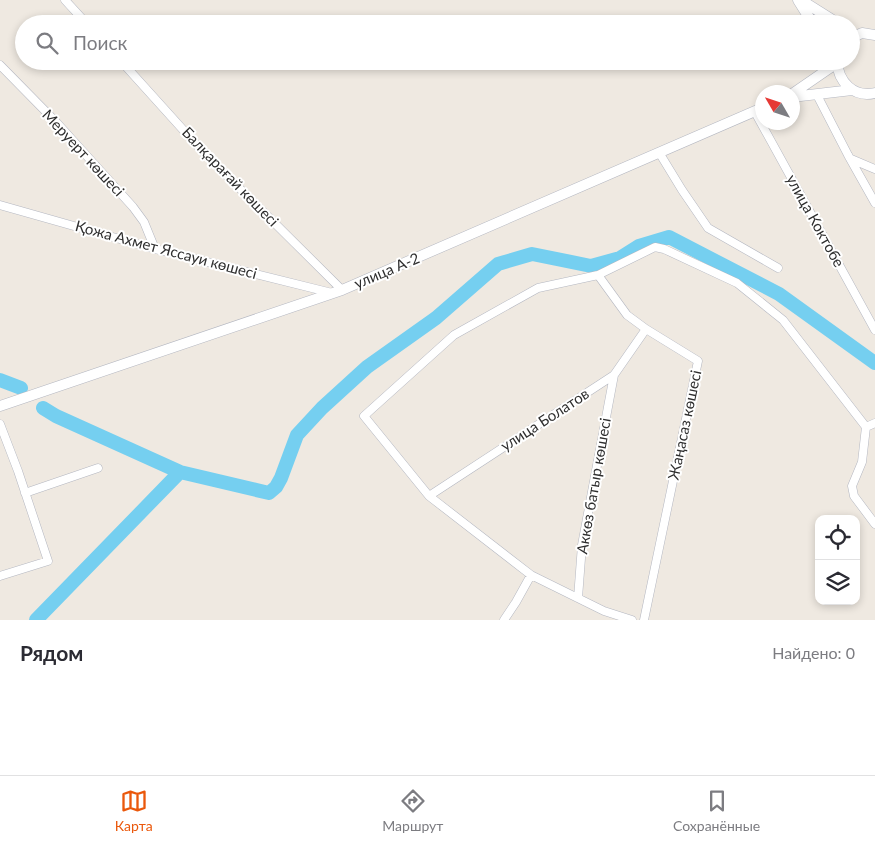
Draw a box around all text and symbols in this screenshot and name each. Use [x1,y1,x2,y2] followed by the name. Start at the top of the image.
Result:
[15,15,860,70] search box
[33,29,61,57] icon: search
[73,31,127,54] text: Поиск
[755,85,800,130] north arrow
[39,105,128,199] street label: Меруерт көшесі
[179,123,283,230] street label: Балқарағай көшесі
[783,171,849,270] street label: улица Коктобе
[73,216,259,282] street label: Қожа Ахмет Яссауи көшесі
[351,248,422,292] street label: улица А-2
[664,368,704,481] street label: Жаңасаз көшесі
[497,384,592,454] street label: улица Болатов
[572,416,614,555] street label: Аккөз батыр көшесі
[815,515,860,605] map controls
[815,515,860,560] button: locate
[815,560,860,605] button: layers
[20,640,83,665] text: Рядом
[772,643,855,662] text: Найдено: 0
[115,787,153,834] tab: Карта
[382,787,443,834] tab: Маршрут
[673,787,760,834] tab: Сохранённые

